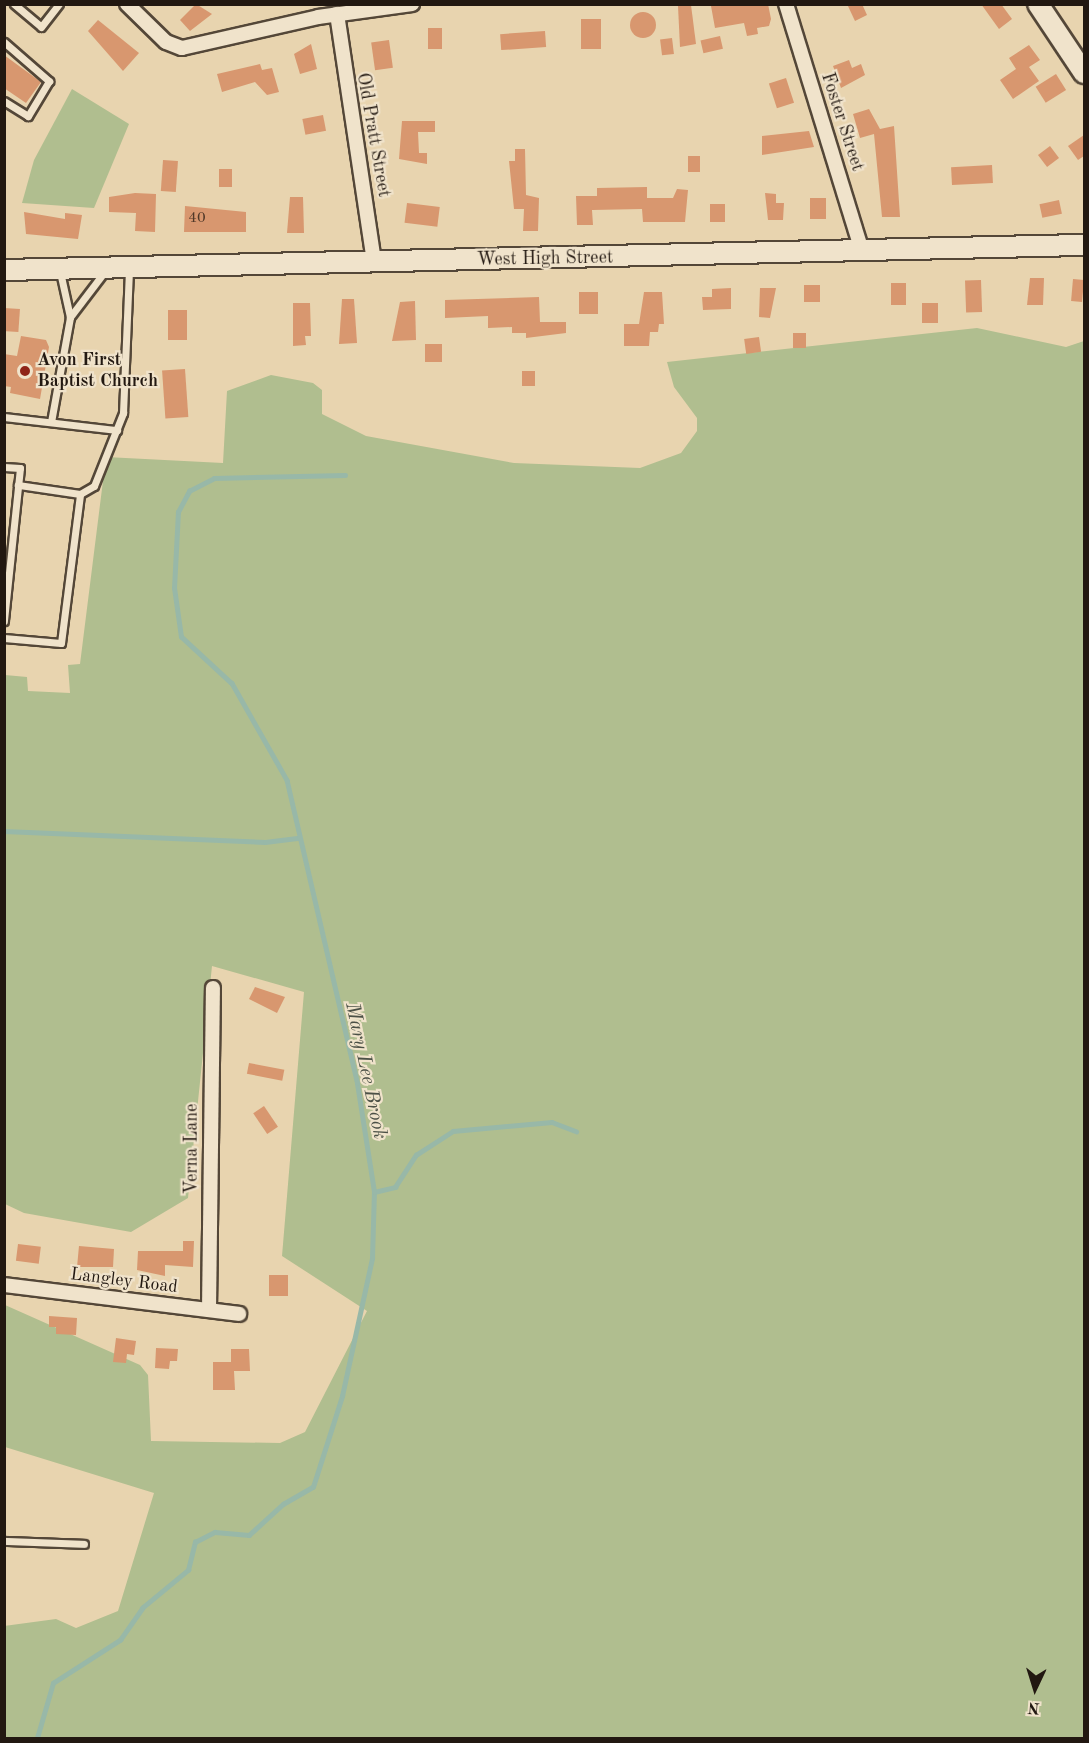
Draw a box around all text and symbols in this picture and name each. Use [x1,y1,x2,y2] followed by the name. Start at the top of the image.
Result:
[816,70,868,174] street label: Foster Street
[351,71,395,199] street label: Old Pratt Street
[188,210,206,228] house number: 40
[477,247,613,271] street label: West High Street
[37,350,158,392] place label: Avon First Baptist Church
[18,364,32,378] marker: Avon First Baptist Church
[339,1000,391,1142] water label: Mary Lee Brook
[181,1104,203,1194] street label: Verna Lane
[69,1264,179,1298] street label: Langley Road
[1005,1659,1065,1719] north arrow
[1027,1699,1040,1715] text: N

